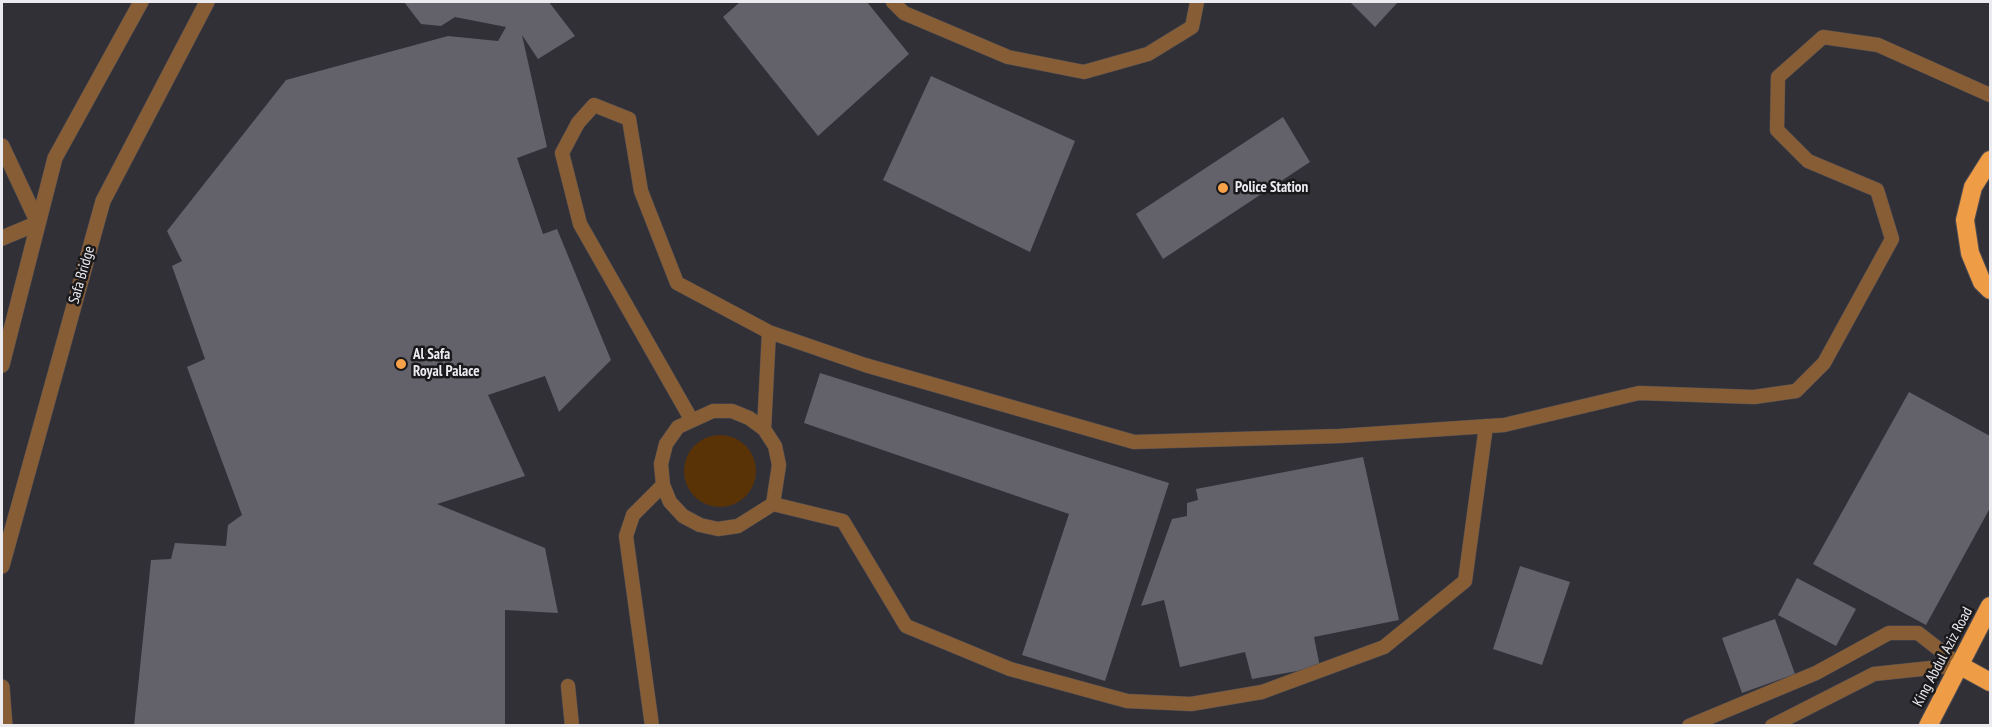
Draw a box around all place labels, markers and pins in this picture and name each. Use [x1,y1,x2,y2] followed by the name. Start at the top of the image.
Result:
[1235,179,1308,197] place label: Police Station
[1216,181,1230,195] marker: Police Station
[413,346,480,381] place label: Al Safa Royal Palace
[394,357,408,371] marker: Al Safa Royal Palace

